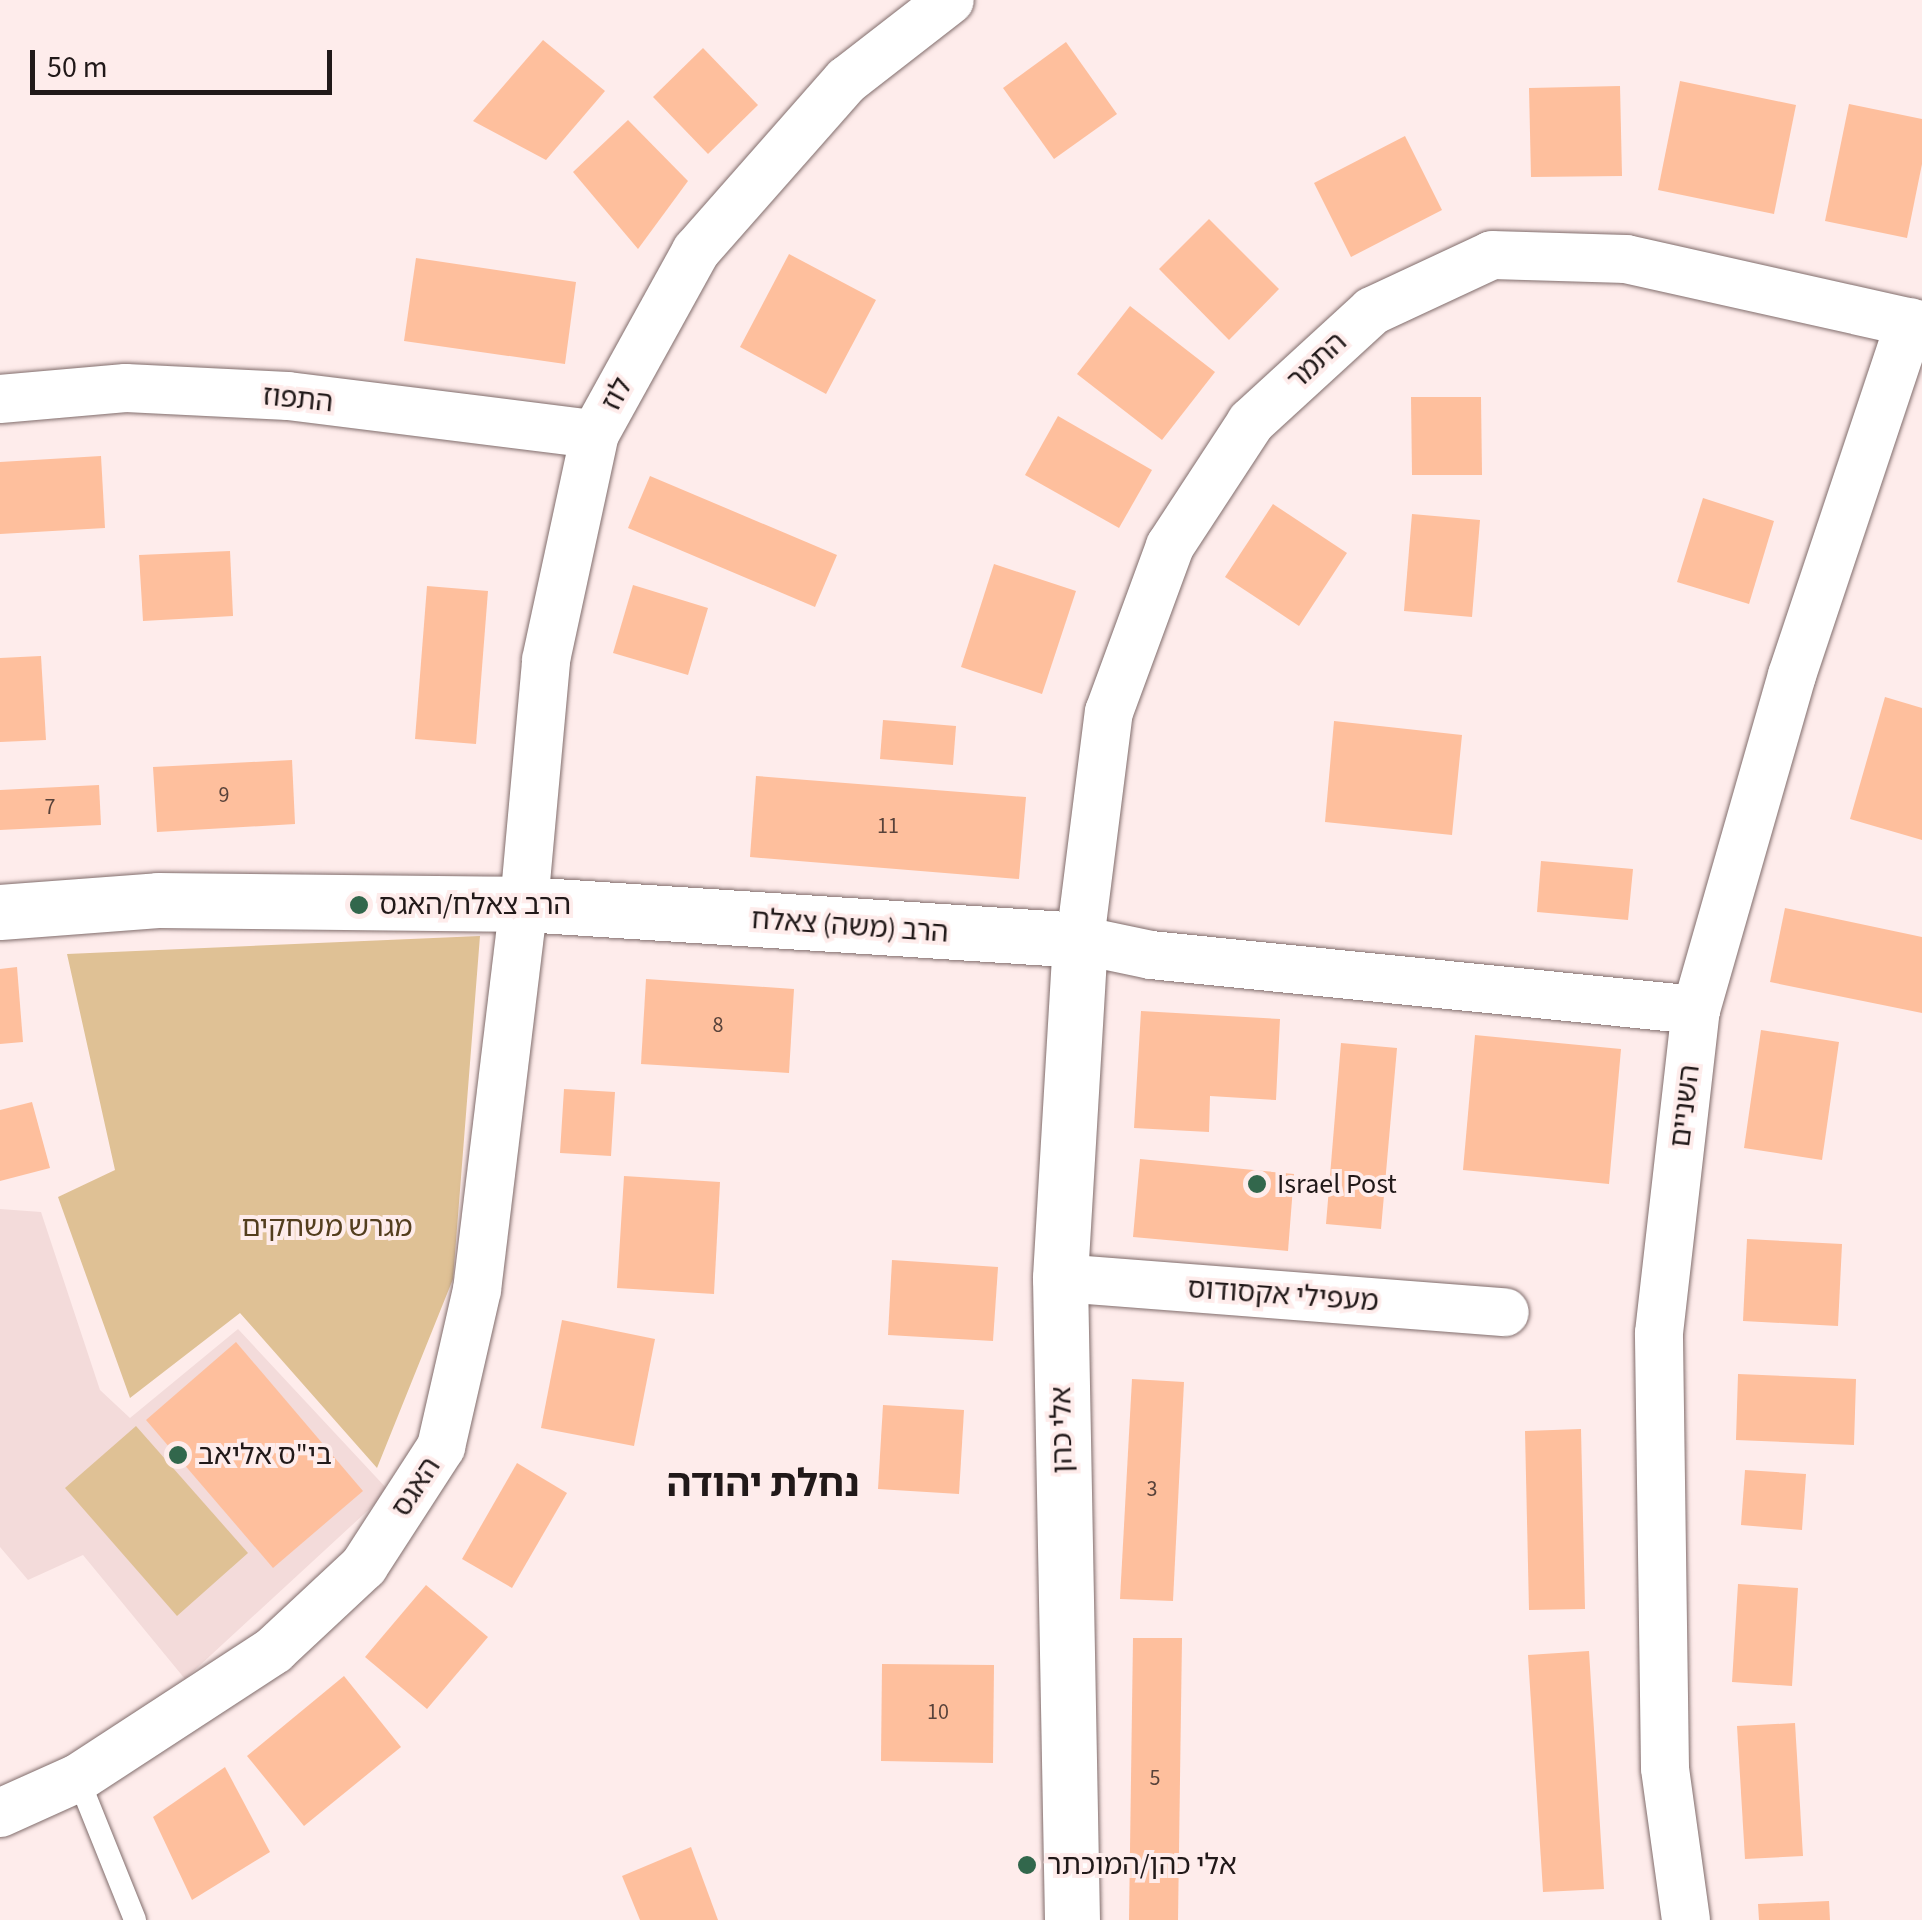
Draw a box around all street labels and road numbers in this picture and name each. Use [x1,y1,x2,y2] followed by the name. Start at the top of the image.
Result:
[1280,325,1354,397] street label: התמר
[594,372,640,416] street label: לוז
[261,379,335,419] street label: התפוז
[750,902,950,950] street label: הרב (משה) צאלח
[1663,1063,1707,1149] street label: השניים
[1186,1272,1380,1318] street label: מעפילי אקסודוס
[1044,1386,1080,1474] street label: אלי כהן
[385,1451,447,1523] street label: האגס

